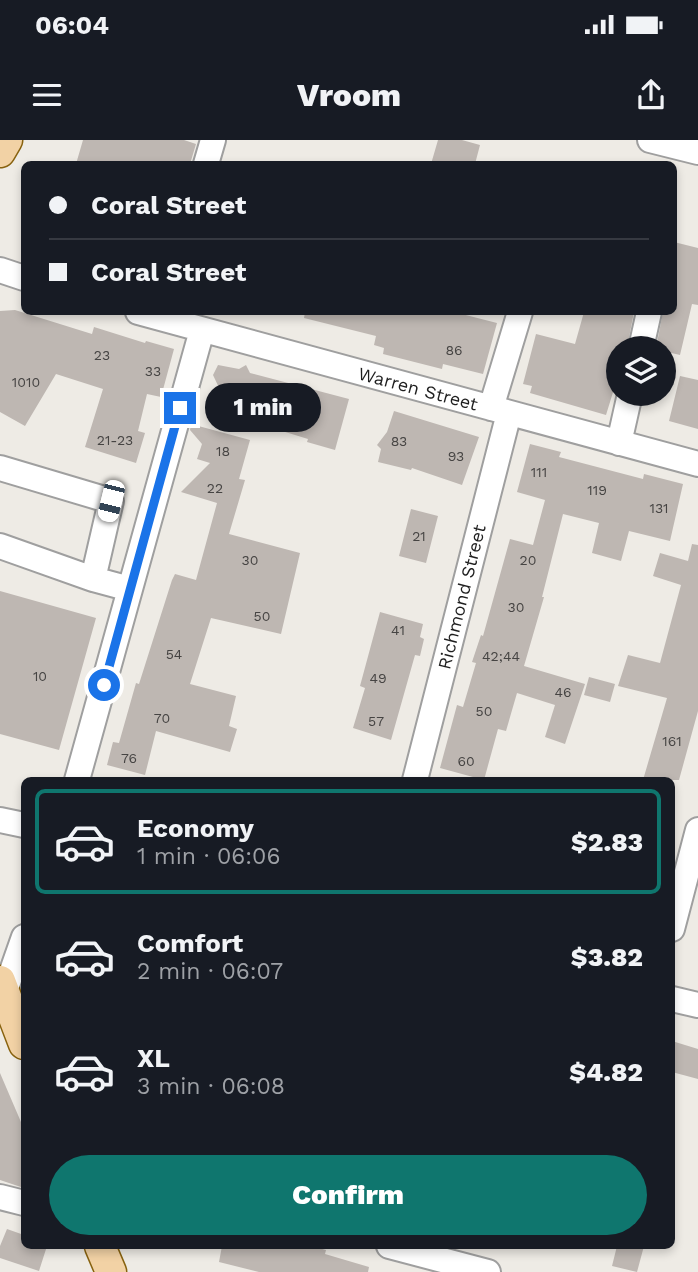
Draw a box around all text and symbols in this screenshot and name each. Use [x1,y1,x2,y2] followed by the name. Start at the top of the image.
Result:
[35,10,109,40] text: 06:04
[28,76,66,114] icon: menu
[297,76,401,114] text: Vroom
[632,76,670,114] icon: share
[91,190,246,220] text: Coral Street
[91,257,246,287] text: Coral Street
[606,336,676,406] map controls
[606,336,676,406] button: layers
[445,342,463,358] house number: 86
[94,347,110,363] house number: 23
[356,362,481,415] street label: Warren Street
[145,363,161,379] house number: 33
[12,374,40,390] house number: 1010
[204,384,320,432] callout: 1 min
[164,392,196,424] route end
[233,394,293,421] text: 1 min
[97,432,133,448] house number: 21-23
[391,433,407,449] house number: 83
[216,443,230,459] house number: 18
[448,448,464,464] house number: 93
[531,464,547,480] house number: 111
[96,478,127,524] car
[207,480,223,496] house number: 22
[587,482,607,498] house number: 119
[649,500,669,516] house number: 131
[433,522,490,672] street label: Richmond Street
[412,528,426,544] house number: 21
[242,552,258,568] house number: 30
[520,552,536,568] house number: 20
[508,599,524,615] house number: 30
[254,608,270,624] house number: 50
[391,622,405,638] house number: 41
[166,646,182,662] house number: 54
[482,648,520,664] house number: 42;44
[33,668,47,684] house number: 10
[88,669,120,701] route start
[369,670,387,686] house number: 49
[554,684,572,700] house number: 46
[476,703,492,719] house number: 50
[154,710,170,726] house number: 70
[368,713,384,729] house number: 57
[662,733,682,749] house number: 161
[121,750,137,766] house number: 76
[457,753,475,769] house number: 60
[53,810,116,873] icon: car
[137,813,254,843] text: Economy
[571,827,643,857] text: $2.83
[137,843,280,870] text: 1 min · 06:06
[53,925,116,988] icon: car
[137,928,243,958] text: Comfort
[571,942,643,972] text: $3.82
[137,958,283,985] text: 2 min · 06:07
[53,1040,116,1103] icon: car
[137,1043,170,1073] text: XL
[569,1057,643,1087] text: $4.82
[137,1073,285,1100] text: 3 min · 06:08
[49,1155,647,1235] button: Confirm

